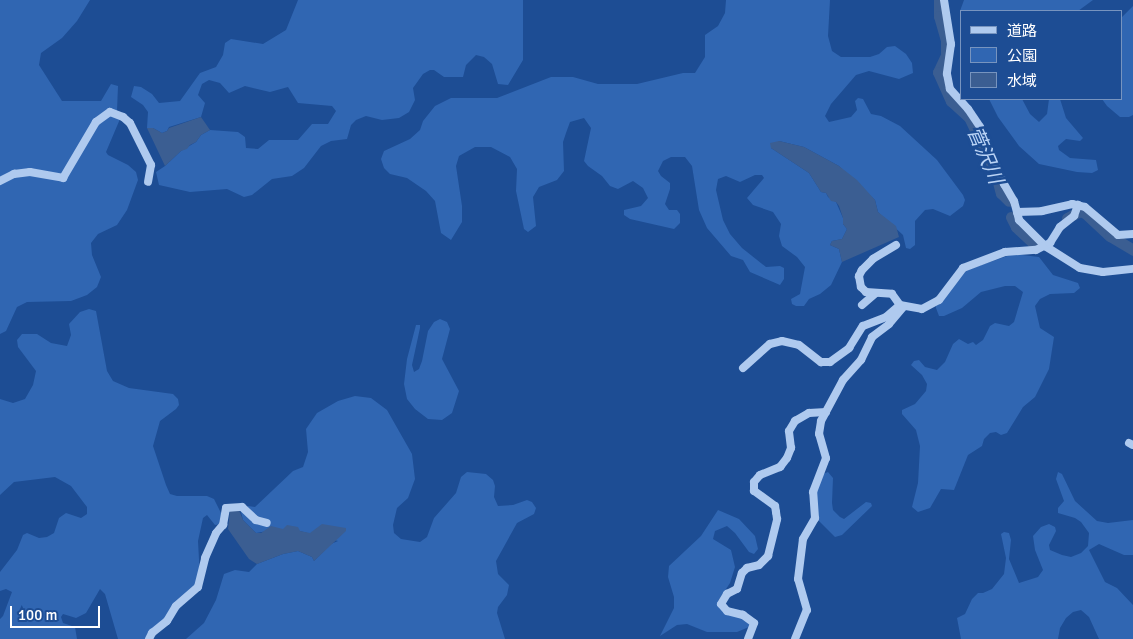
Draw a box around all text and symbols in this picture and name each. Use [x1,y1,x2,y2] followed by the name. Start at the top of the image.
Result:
[960,10,1123,100] legend
[1007,22,1037,40] text: 道路
[1007,47,1037,65] text: 公園
[1007,72,1037,90] text: 水域
[962,123,1008,187] water label: 菅沢川
[12,596,102,628] scale bar
[18,606,58,624] text: 100 m

